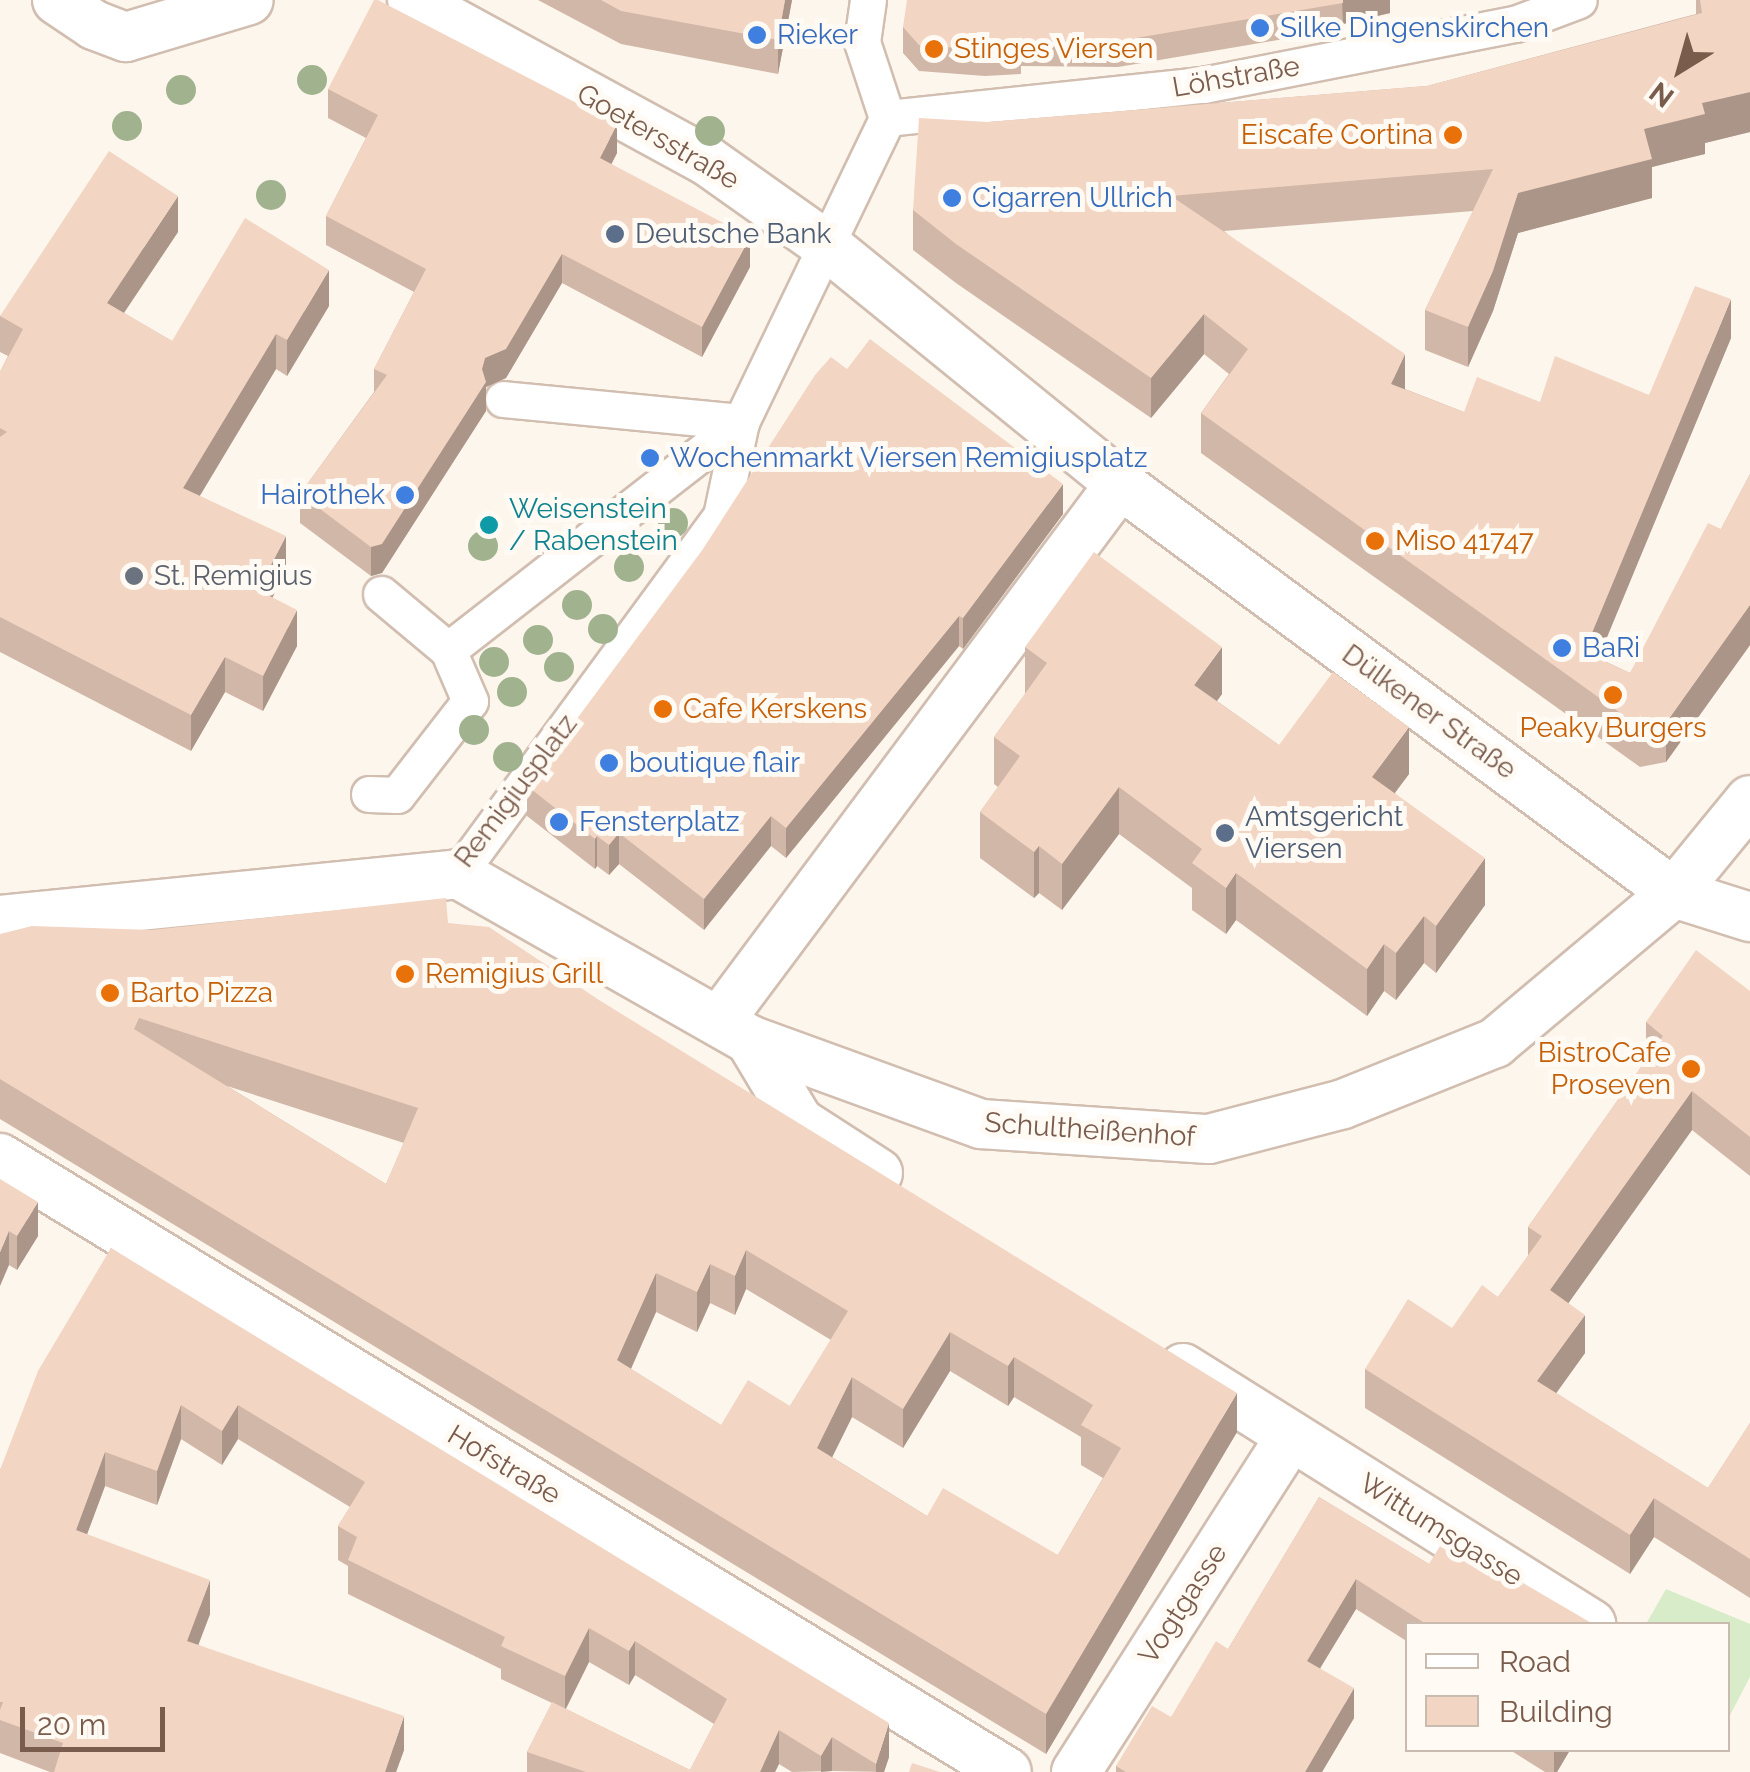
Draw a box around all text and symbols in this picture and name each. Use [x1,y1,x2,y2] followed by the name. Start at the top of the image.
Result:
[1280,11,1549,45] place label: Silke Dingenskirchen
[1249,17,1271,39] marker: Silke Dingenskirchen
[777,18,858,52] place label: Rieker
[1630,20,1730,120] north arrow
[746,24,768,46] marker: Rieker
[954,32,1155,66] place label: Stinges Viersen
[923,38,945,60] marker: Stinges Viersen
[1170,49,1302,105] street label: Löhstraße
[1643,75,1680,114] text: N
[571,77,745,197] street label: Goetersstraße
[1241,118,1433,152] place label: Eiscafe Cortina
[1442,124,1464,146] marker: Eiscafe Cortina
[972,181,1173,215] place label: Cigarren Ullrich
[941,187,963,209] marker: Cigarren Ullrich
[635,217,831,251] place label: Deutsche Bank
[604,223,626,245] marker: Deutsche Bank
[670,441,1148,475] place label: Wochenmarkt Viersen Remigiusplatz
[639,447,661,469] marker: Wochenmarkt Viersen Remigiusplatz
[260,478,385,512] place label: Hairothek
[394,484,416,506] marker: Hairothek
[509,492,678,558] place label: Weisenstein / Rabenstein
[478,514,500,536] marker: Weisenstein / Rabenstein
[1395,524,1534,558] place label: Miso 41747
[1364,530,1386,552] marker: Miso 41747
[154,559,312,593] place label: St. Remigius
[123,565,145,587] marker: St. Remigius
[1582,631,1640,665] place label: BaRi
[1335,637,1523,787] street label: Dülkener Straße
[1551,637,1573,659] marker: BaRi
[1602,684,1624,706] marker: Peaky Burgers
[683,692,867,726] place label: Cafe Kerskens
[652,698,674,720] marker: Cafe Kerskens
[448,708,584,874] street label: Remigiusplatz
[1519,711,1707,745] place label: Peaky Burgers
[629,746,800,780] place label: boutique flair
[598,752,620,774] marker: boutique flair
[1245,800,1403,866] place label: Amtsgericht Viersen
[579,805,739,839] place label: Fensterplatz
[548,811,570,833] marker: Fensterplatz
[1214,822,1236,844] marker: Amtsgericht Viersen
[425,957,603,991] place label: Remigius Grill
[394,963,416,985] marker: Remigius Grill
[130,976,273,1010] place label: Barto Pizza
[99,982,121,1004] marker: Barto Pizza
[1538,1036,1671,1102] place label: BistroCafe Proseven
[1680,1058,1702,1080] marker: BistroCafe Proseven
[983,1106,1197,1154] street label: Schultheißenhof
[441,1418,567,1512] street label: Hofstraße
[1353,1466,1529,1594] street label: Wittumsgasse
[1132,1538,1234,1670] street label: Vogtgasse
[1405,1622,1730,1752] legend
[1499,1644,1571,1679] text: Road
[25,1687,170,1749] scale bar
[1499,1694,1613,1729] text: Building
[37,1707,106,1742] text: 20 m

